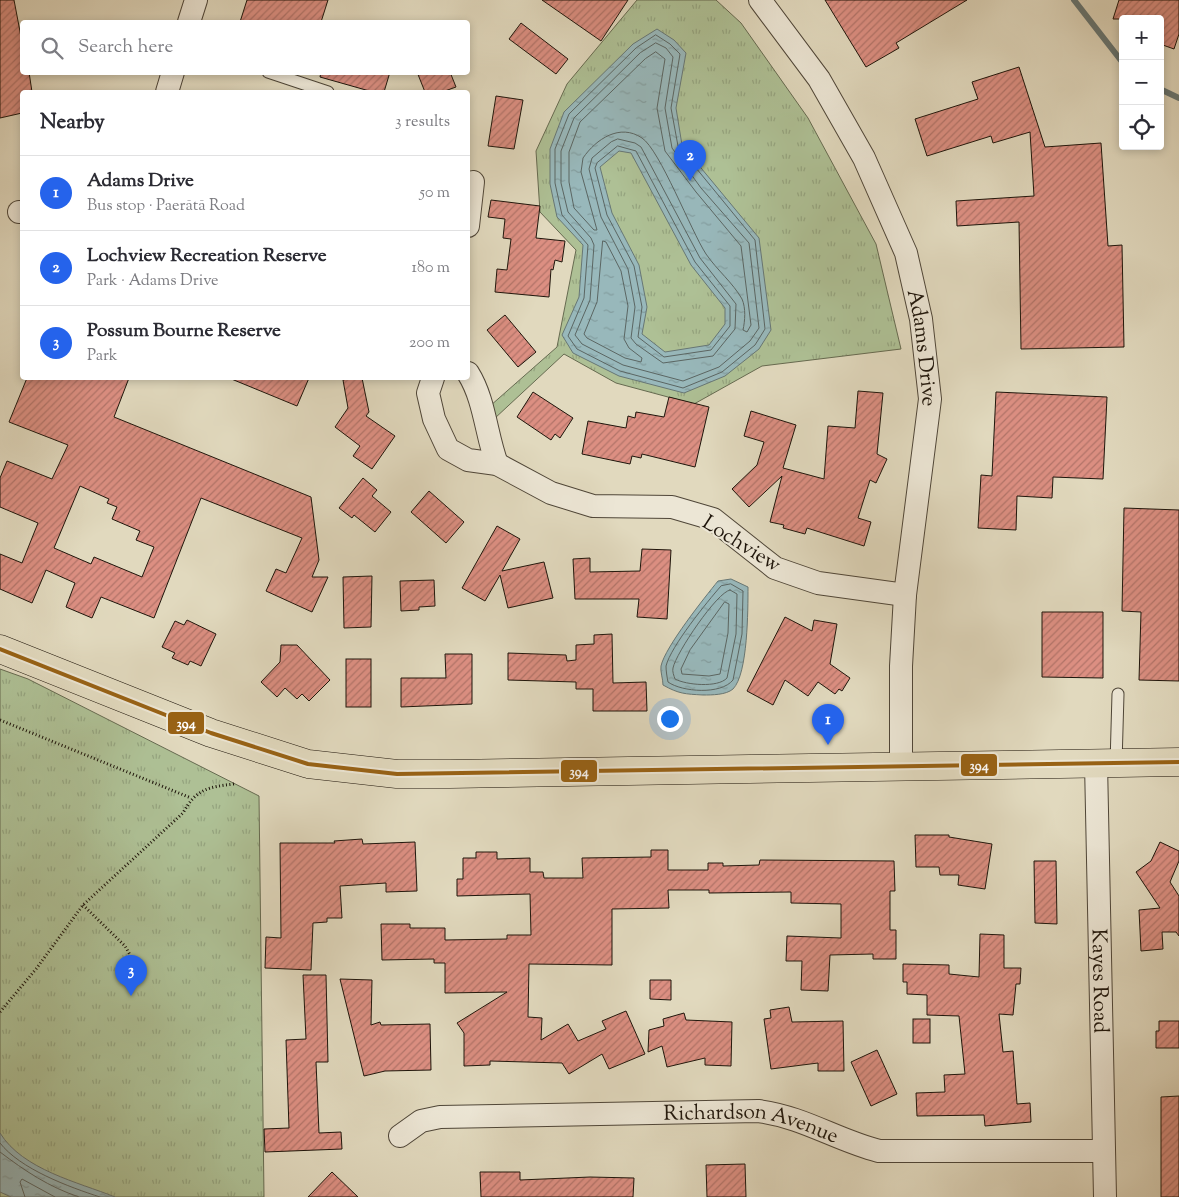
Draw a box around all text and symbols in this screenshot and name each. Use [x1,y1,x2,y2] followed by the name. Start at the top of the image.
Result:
[1119,15,1164,150] map controls
[1119,15,1164,60] button: +
[20,20,470,75] search box
[38,34,66,62] icon: search
[78,34,173,61] text: Search here
[1119,60,1164,105] button: −
[1119,105,1164,150] button: locate
[40,108,105,138] text: Nearby
[395,111,450,134] text: 3 results
[674,140,706,181] pin: 2
[87,168,194,195] text: Adams Drive
[53,182,59,205] text: 1
[419,182,450,205] text: 50 m
[87,195,245,218] text: Bus stop · Paerātā Road
[87,243,327,270] text: Lochview Recreation Reserve
[52,257,60,280] text: 2
[411,257,450,280] text: 180 m
[87,270,219,293] text: Park · Adams Drive
[898,287,943,408] street label: Adams Drive
[87,318,281,345] text: Possum Bourne Reserve
[53,332,59,355] text: 3
[409,332,450,355] text: 200 m
[87,345,118,368] text: Park
[696,509,786,581] street label: Lochview
[812,704,844,745] pin: 1
[657,706,683,732] your location
[167,711,205,735] line badge: 394
[176,715,196,735] text: 394
[960,753,998,777] line badge: 394
[969,757,989,777] text: 394
[560,759,598,783] line badge: 394
[569,763,589,783] text: 394
[1082,928,1115,1034] street label: Kayes Road
[115,955,147,996] pin: 3
[663,1098,843,1152] street label: Richardson Avenue

